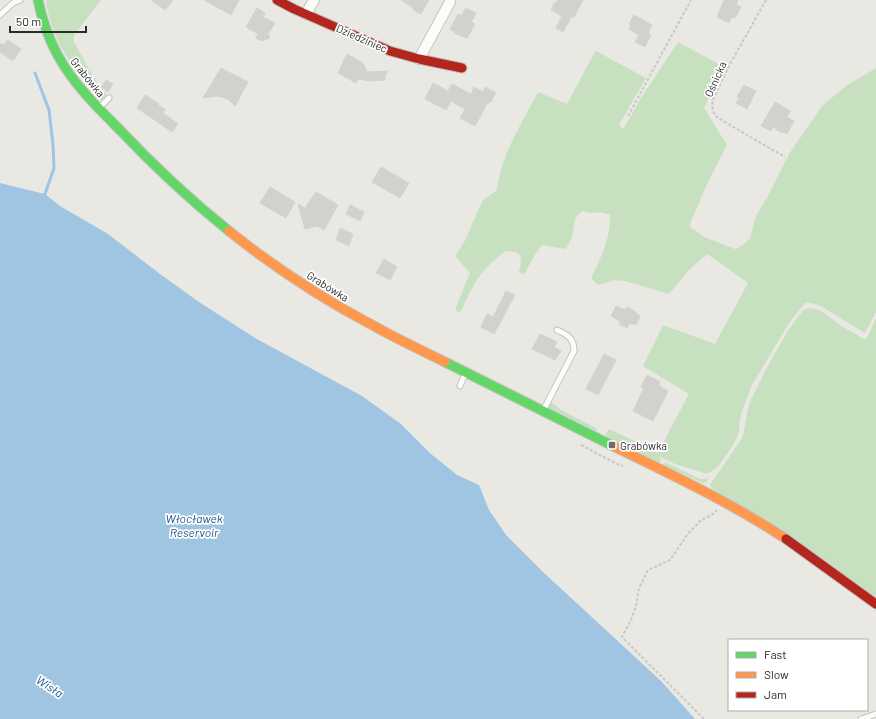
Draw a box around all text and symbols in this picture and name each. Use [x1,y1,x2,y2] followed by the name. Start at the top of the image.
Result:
[10,8,86,34] scale bar
[16,14,41,28] text: 50 m
[335,21,390,55] street label: Dziedziniec
[68,55,108,99] street label: Grabówka
[701,59,729,99] street label: Ośnicka
[305,268,351,304] street label: Grabówka
[620,439,667,452] place label: Grabówka
[607,440,617,450] marker: Grabówka
[165,511,223,539] water label: Włocławek Reservoir
[728,639,868,711] legend
[764,647,787,661] text: Fast
[764,667,789,681] text: Slow
[34,672,66,700] water label: Wisła
[764,687,787,701] text: Jam

